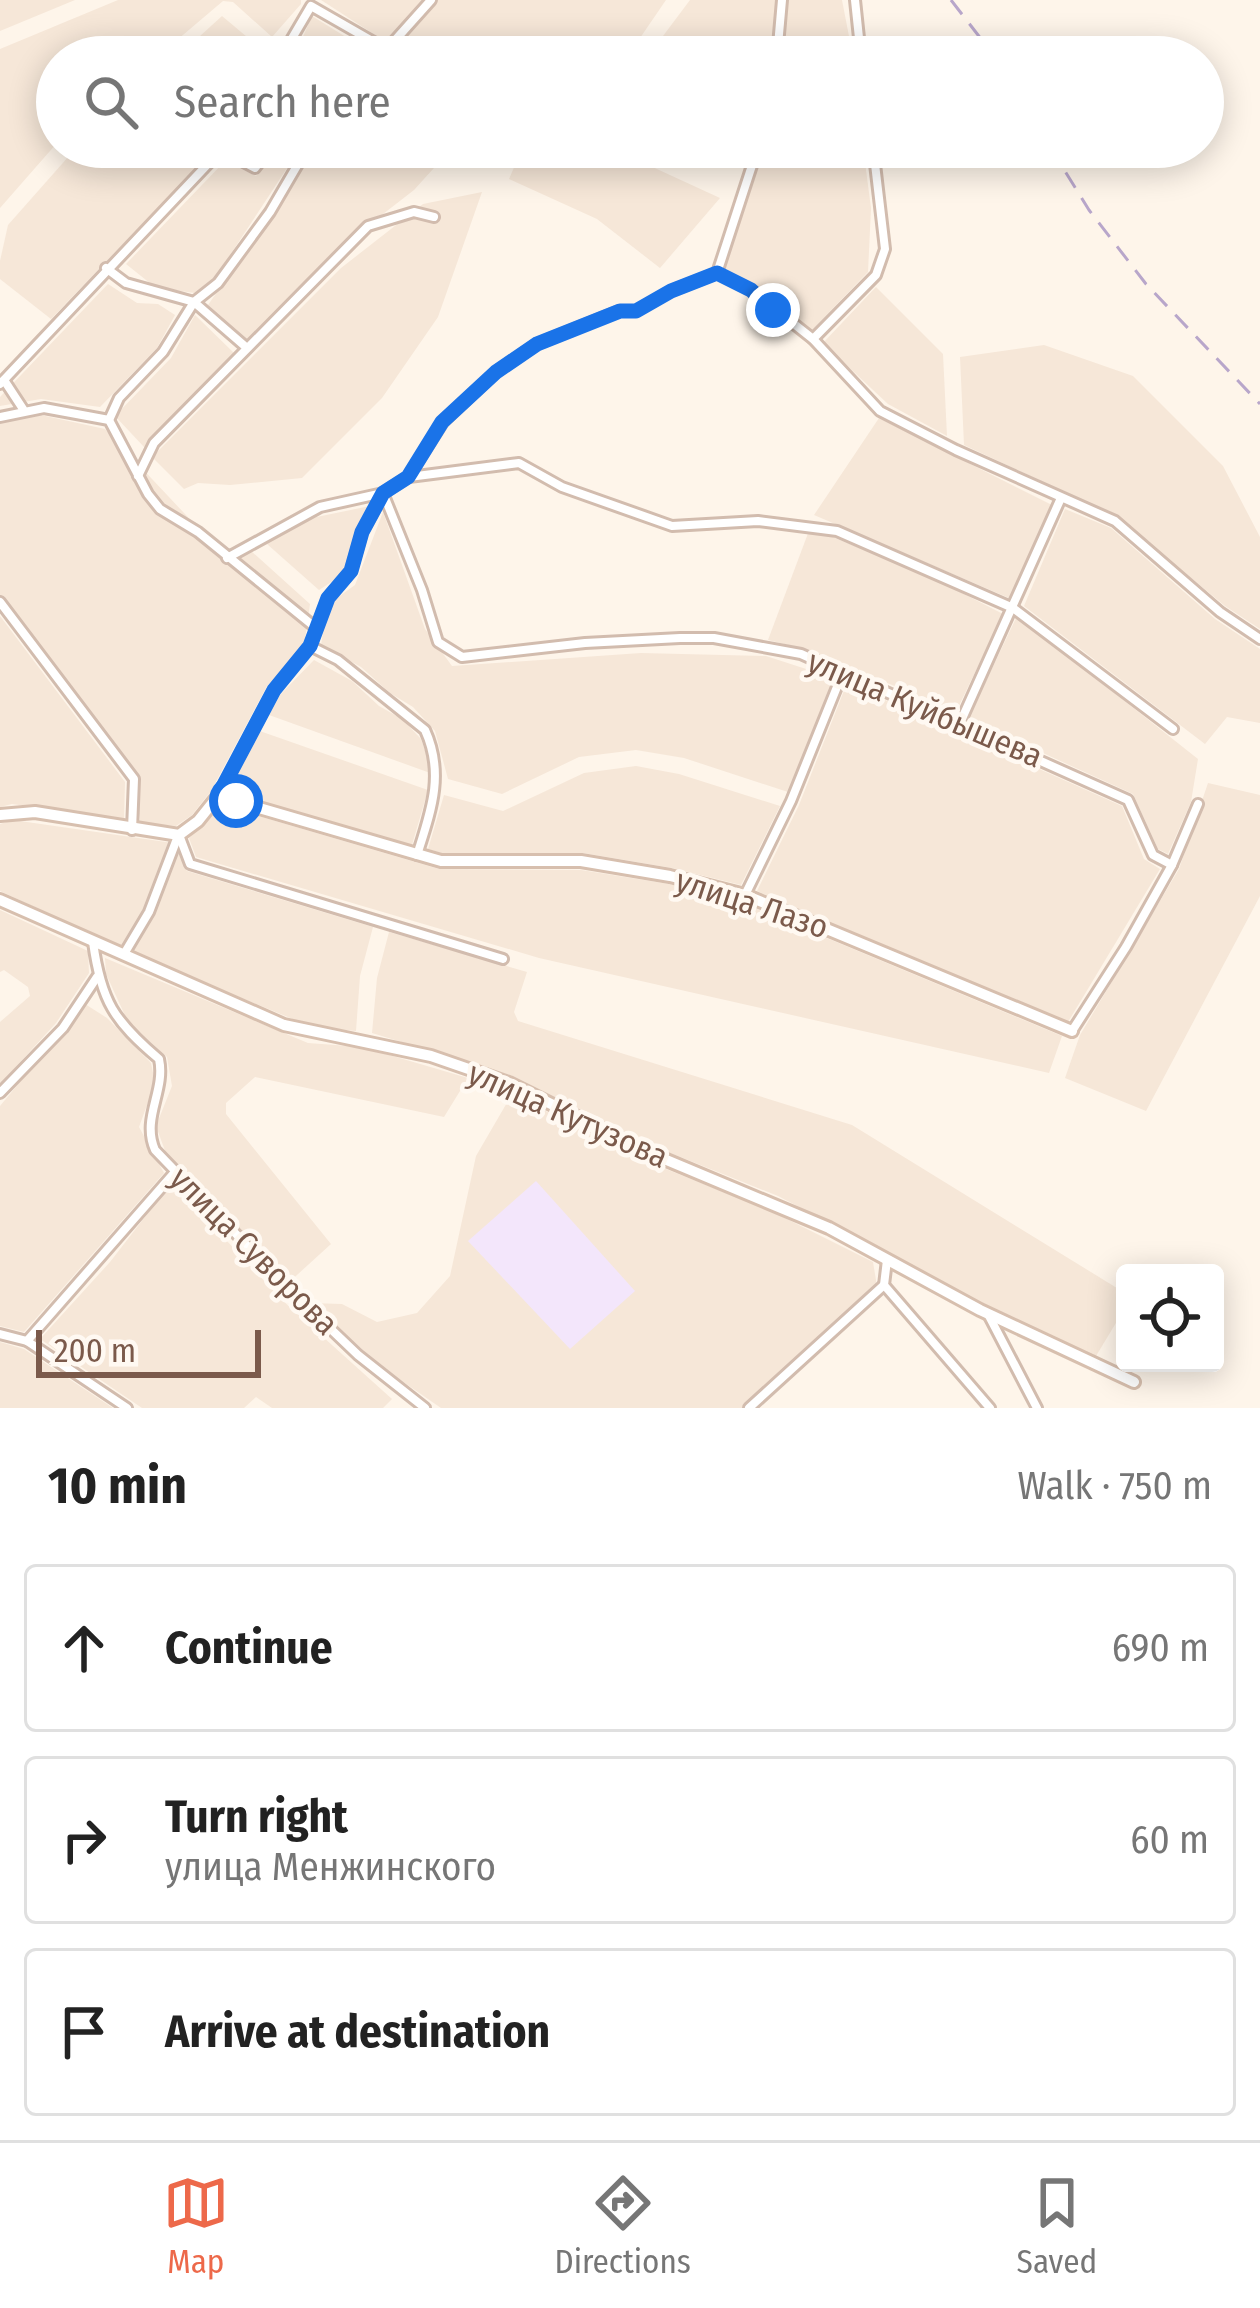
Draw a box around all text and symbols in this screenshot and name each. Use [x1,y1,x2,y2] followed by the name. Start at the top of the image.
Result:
[36,36,1224,168] search box
[78,69,144,135] icon: search
[174,75,391,129] text: Search here
[746,283,800,337] route end
[801,641,1049,777] street label: улица Куйбышева
[209,774,263,828] route start
[671,861,833,947] street label: улица Лазо
[462,1053,674,1177] street label: улица Кутузова
[162,1159,346,1343] street label: улица Суворова
[1116,1264,1224,1372] map controls
[1116,1264,1224,1372] button: locate
[36,1324,261,1377] scale bar
[54,1331,136,1371] text: 200 m
[48,1455,187,1517] text: 10 min
[1018,1463,1212,1509] text: Walk · 750 m
[51,1615,117,1681] icon: ahead
[165,1621,333,1675] text: Continue
[1112,1625,1209,1671] text: 690 m
[165,1790,348,1844] text: Turn right
[51,1807,117,1873] icon: right
[1130,1817,1209,1863] text: 60 m
[165,1844,496,1890] text: улица Менжинского
[51,1999,117,2065] icon: arrive
[165,2005,550,2059] text: Arrive at destination
[163,2170,229,2282] tab: Map
[554,2170,691,2282] tab: Directions
[1017,2170,1097,2282] tab: Saved

